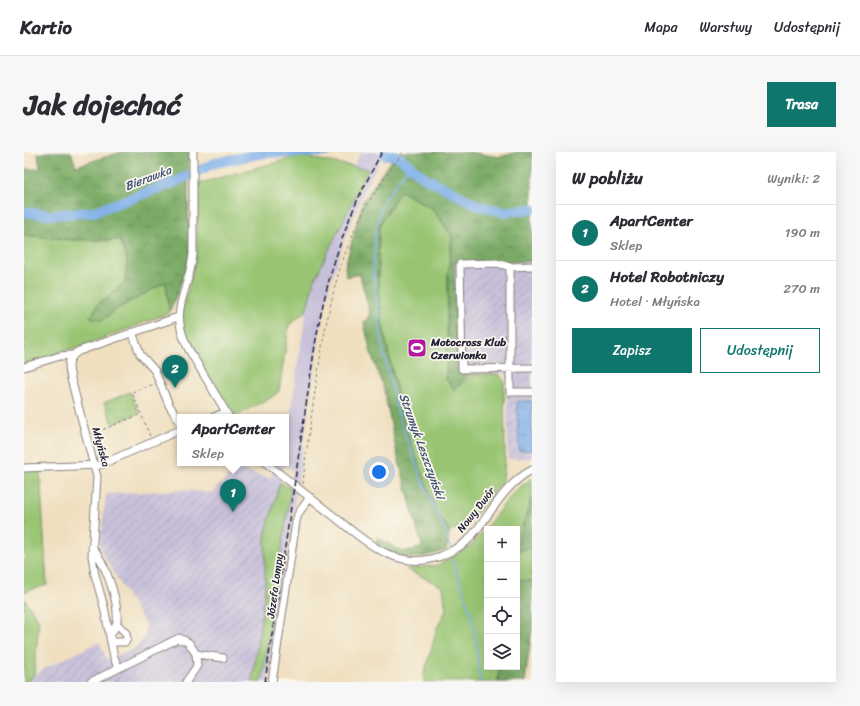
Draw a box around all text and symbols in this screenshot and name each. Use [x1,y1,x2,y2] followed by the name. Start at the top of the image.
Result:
[20,11,72,44] text: Kartio
[645,15,677,40] text: Mapa
[699,15,752,40] text: Warstwy
[774,15,840,40] text: Udostępnij
[24,80,181,129] text: Jak dojechać
[767,82,836,127] button: Trasa
[121,159,176,197] water label: Bierawka
[572,163,643,193] text: W pobliżu
[767,167,820,190] text: Wyniki: 2
[610,208,693,234] text: ApartCenter
[582,221,588,244] text: 1
[785,221,820,244] text: 190 m
[610,234,642,257] text: Sklep
[610,264,724,290] text: Hotel Robotniczy
[581,277,589,300] text: 2
[783,277,820,300] text: 270 m
[610,290,700,313] text: Hotel · Młyńska
[572,328,692,373] button: Zapisz
[700,328,820,373] button: Udostępnij
[430,333,507,365] place label: Motocross Klub Czerwionka
[406,337,428,359] sports icon: Motocross Klub Czerwionka
[162,355,188,388] pin: 2
[393,390,452,504] water label: Strumyk Leszczyński
[177,414,289,466] popup
[192,416,274,442] text: ApartCenter
[87,425,116,470] street label: Młyńska
[192,442,224,465] text: Sklep
[369,462,389,482] your location
[220,479,246,512] pin: 1
[452,482,501,537] street label: Nowy Dwór
[484,526,520,670] map controls
[484,526,520,562] button: +
[261,552,289,621] street label: Józefa Lompy
[484,562,520,598] button: −
[484,598,520,634] button: locate
[484,634,520,670] button: layers

